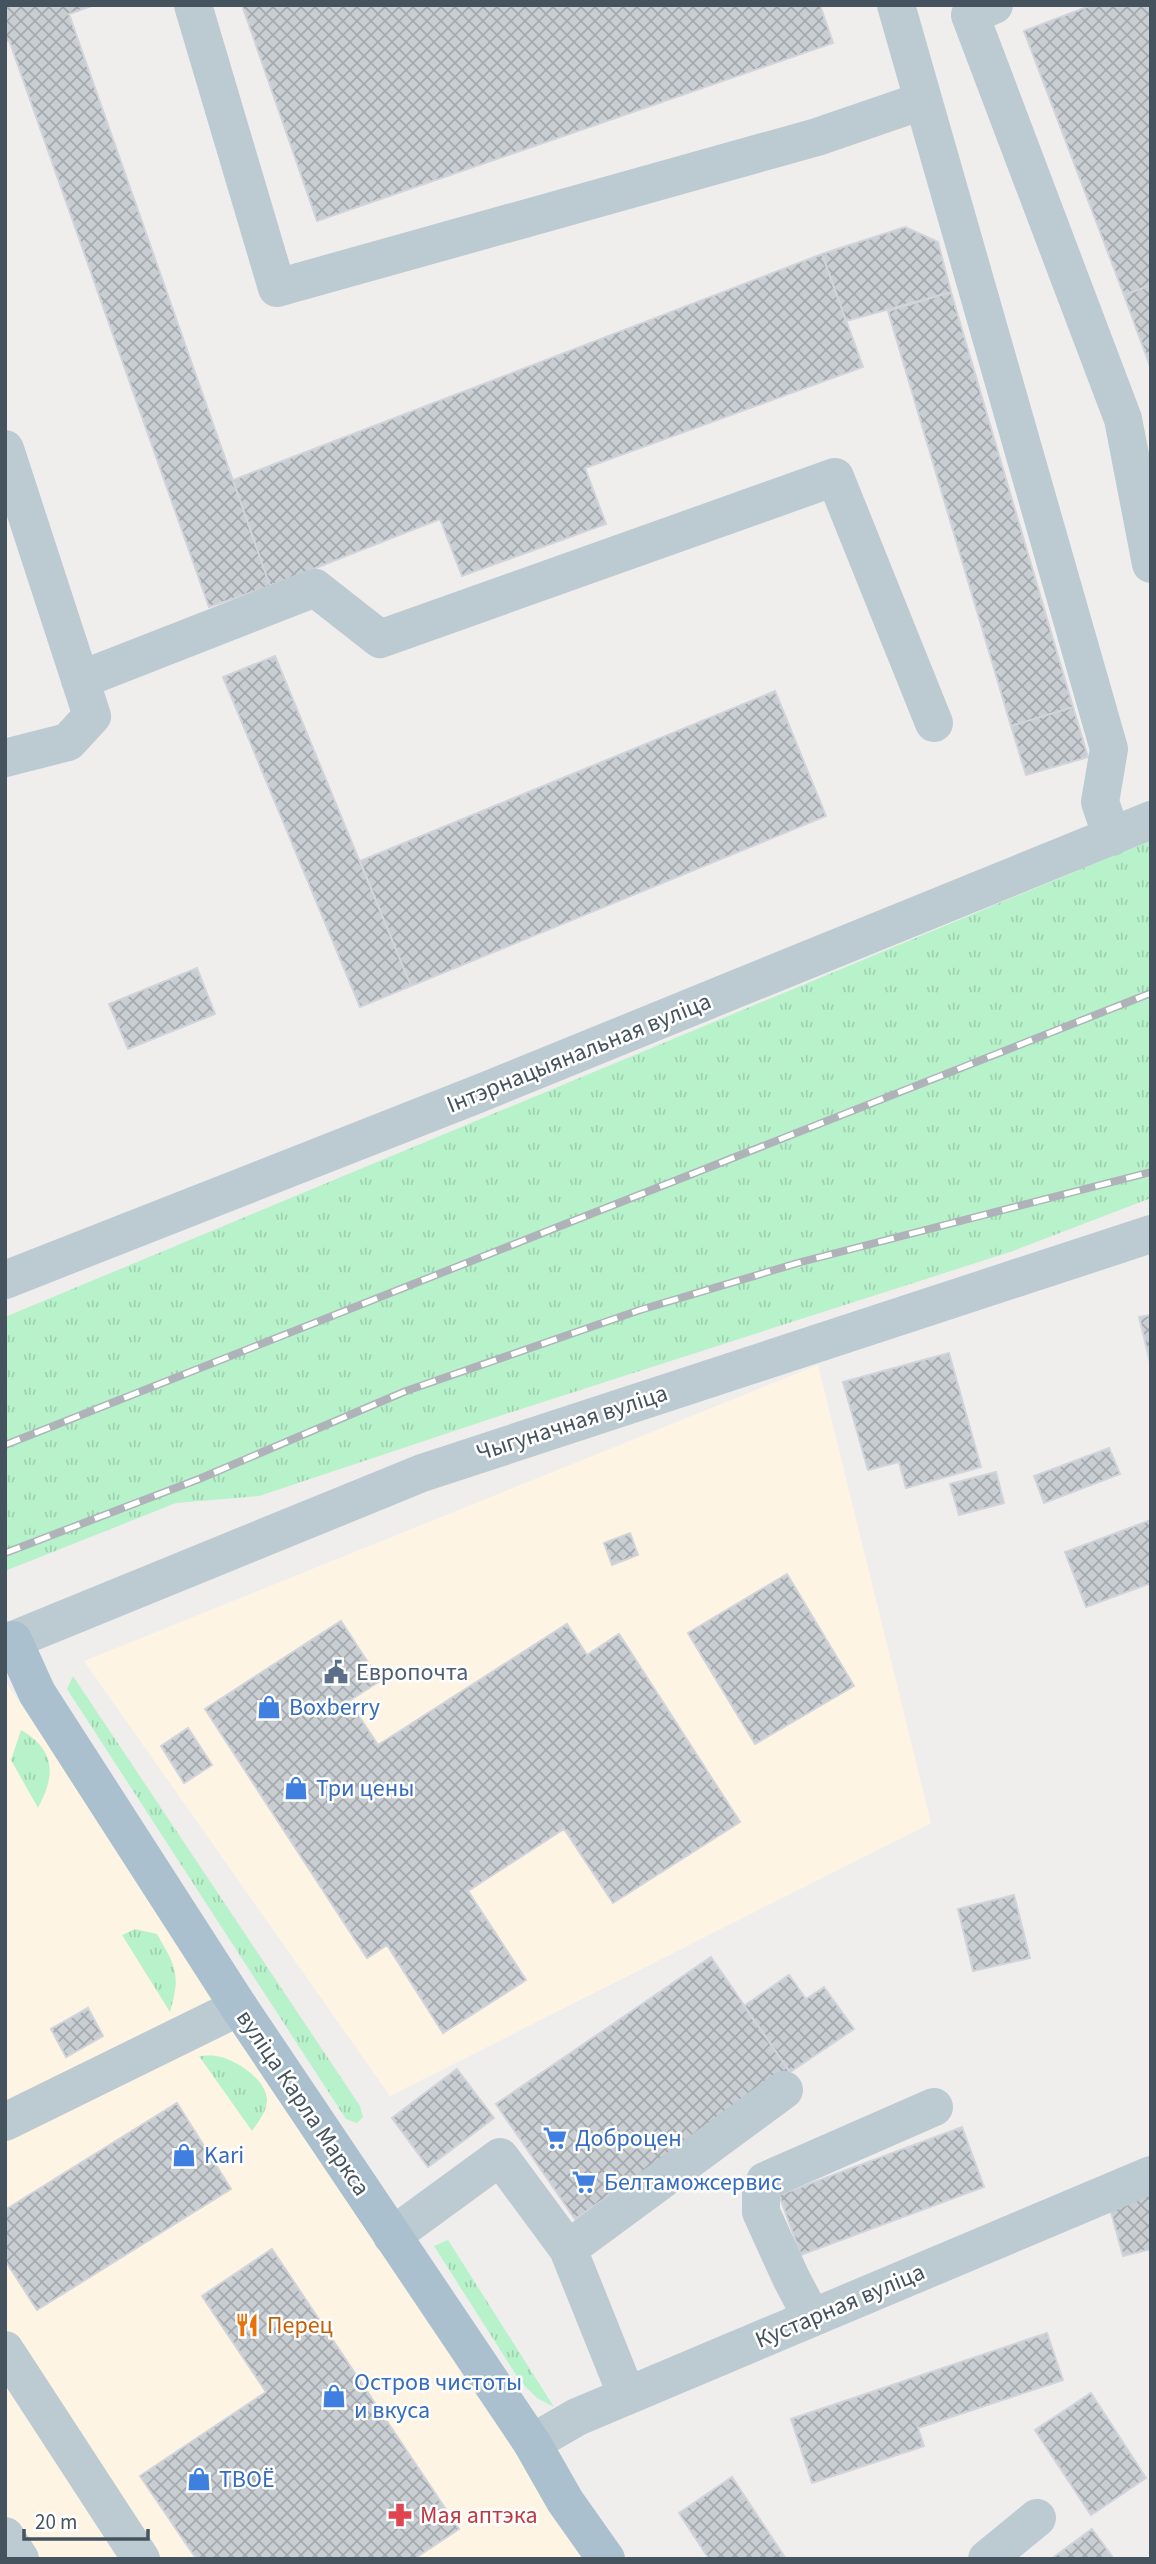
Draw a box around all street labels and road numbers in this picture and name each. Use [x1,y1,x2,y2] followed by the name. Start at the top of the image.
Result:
[441,984,717,1122] street label: Інтэрнацыянальная вуліца
[472,1376,672,1470] street label: Чыгуначная вуліца
[227,2003,379,2203] street label: вуліца Карла Маркса
[750,2254,930,2358] street label: Кустарная вуліца

